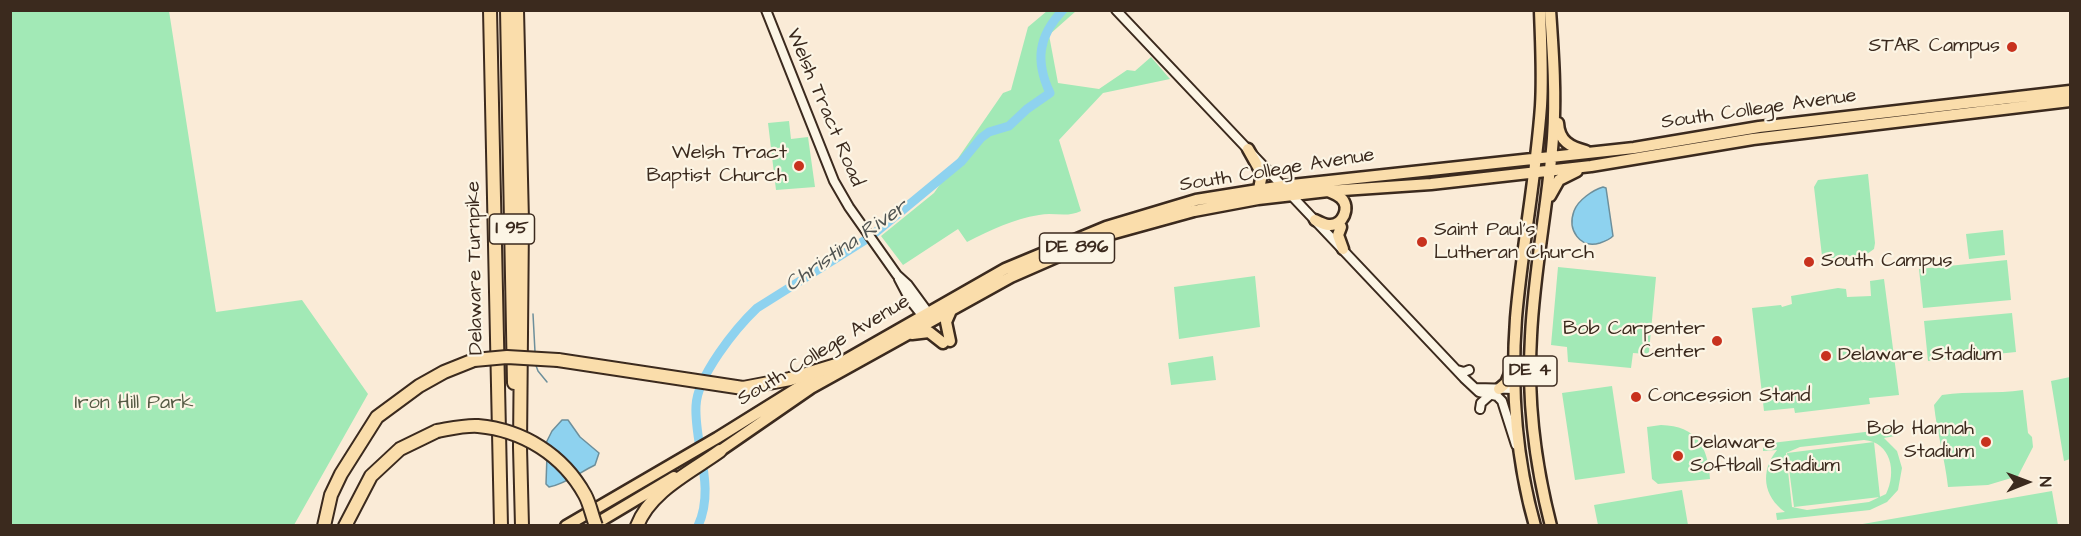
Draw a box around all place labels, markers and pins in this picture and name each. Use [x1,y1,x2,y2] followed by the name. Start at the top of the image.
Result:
[1868,35,2000,59] place label: STAR Campus
[2005,40,2019,54] marker: STAR Campus
[646,142,787,189] place label: Welsh Tract Baptist Church
[792,159,806,173] marker: Welsh Tract Baptist Church
[1434,219,1594,266] place label: Saint Paul's Lutheran Church
[1415,235,1429,249] marker: Saint Paul's Lutheran Church
[1821,250,1952,274] place label: South Campus
[1802,255,1816,269] marker: South Campus
[1563,318,1705,365] place label: Bob Carpenter Center
[1710,334,1724,348] marker: Bob Carpenter Center
[1838,344,2001,368] place label: Delaware Stadium
[1819,349,1833,363] marker: Delaware Stadium
[1648,385,1811,409] place label: Concession Stand
[1629,390,1643,404] marker: Concession Stand
[1867,418,1974,465] place label: Bob Hannah Stadium
[1690,432,1840,479] place label: Delaware Softball Stadium
[1979,435,1993,449] marker: Bob Hannah Stadium
[1671,449,1685,463] marker: Delaware Softball Stadium

